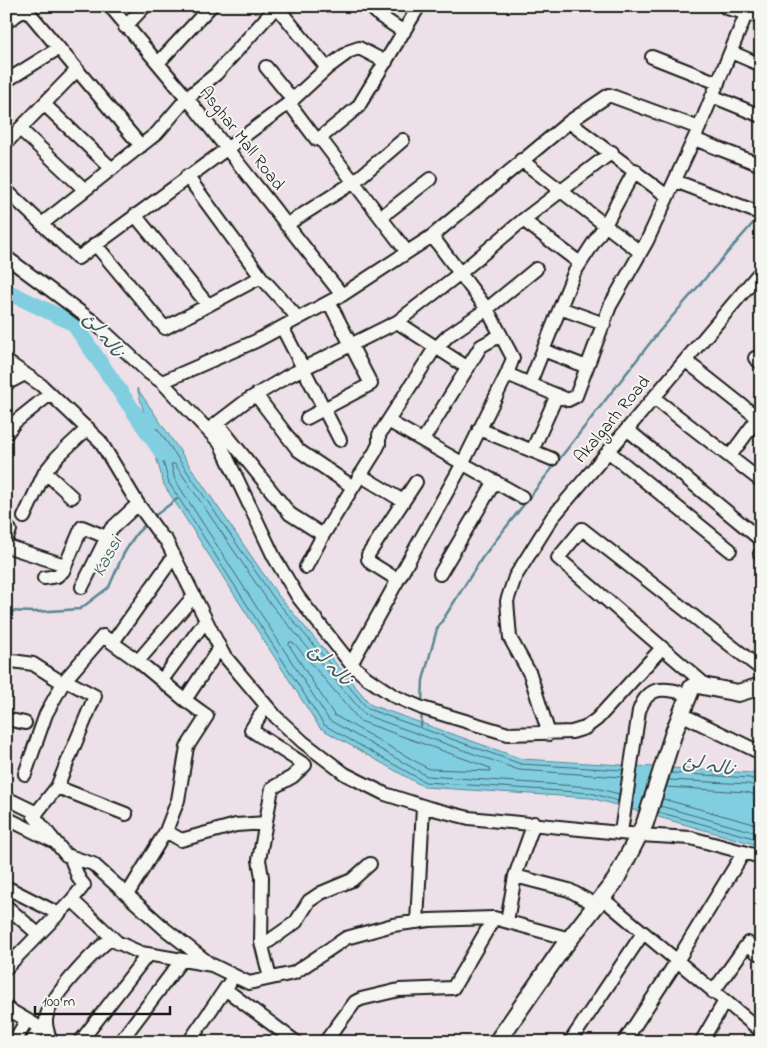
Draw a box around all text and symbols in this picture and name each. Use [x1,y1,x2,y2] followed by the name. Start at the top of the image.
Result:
[191,81,290,197] street label: Asghar Mall Road
[77,307,130,366] water label: نالہ لئ
[569,371,658,470] street label: Akalgarh Road
[86,531,131,582] water label: Kassi
[302,638,359,695] water label: نالہ لئ
[681,747,738,785] water label: نالہ لئ
[35,983,170,1015] scale bar
[42,991,75,1013] text: 100 m

